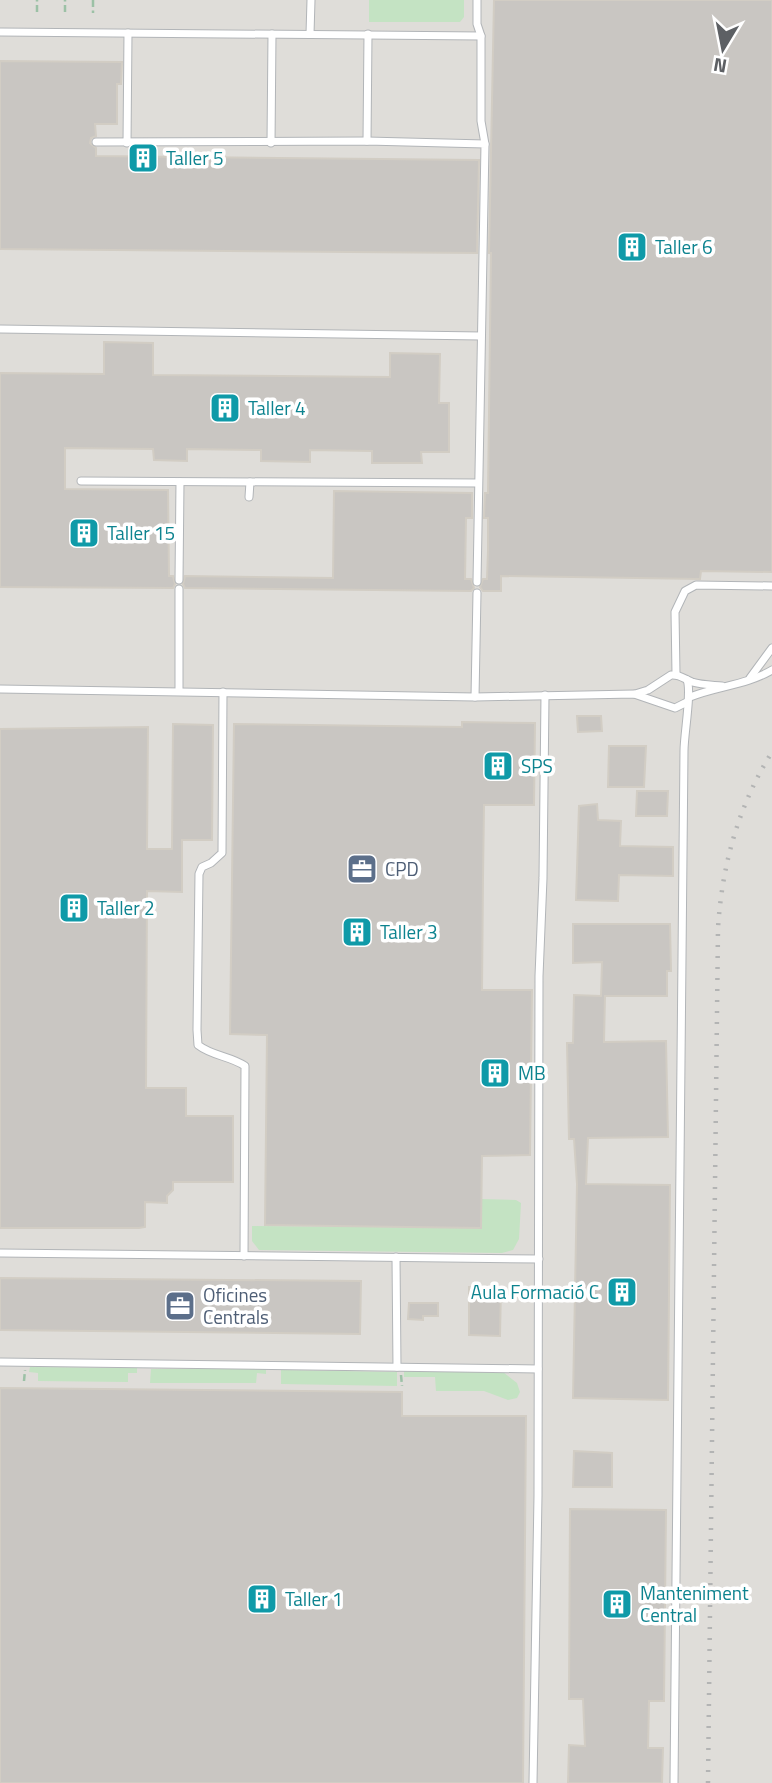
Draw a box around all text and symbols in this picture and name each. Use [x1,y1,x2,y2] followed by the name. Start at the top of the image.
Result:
[688,14,758,84] north arrow
[711,51,729,82] text: N
[126,141,160,175] building icon: Taller 5
[166,143,224,172] place label: Taller 5
[615,230,649,264] building icon: Taller 6
[655,232,713,261] place label: Taller 6
[208,391,242,425] building icon: Taller 4
[248,393,306,422] place label: Taller 4
[67,516,101,550] building icon: Taller 15
[107,518,175,547] place label: Taller 15
[481,749,515,783] building icon: SPS
[521,751,553,780] place label: SPS
[345,852,379,886] office icon: CPD
[385,854,419,883] place label: CPD
[57,891,91,925] building icon: Taller 2
[97,893,155,922] place label: Taller 2
[340,915,374,949] building icon: Taller 3
[380,917,438,946] place label: Taller 3
[478,1056,512,1090] building icon: MB
[518,1058,546,1087] place label: MB
[605,1275,639,1309] building icon: Aula Formació C
[471,1277,599,1306] place label: Aula Formació C
[203,1280,269,1331] place label: Oficines Centrals
[163,1289,197,1323] office icon: Oficines Centrals
[640,1578,749,1629] place label: Manteniment Central
[245,1582,279,1616] building icon: Taller 1
[285,1584,343,1613] place label: Taller 1
[600,1587,634,1621] building icon: Manteniment Central

